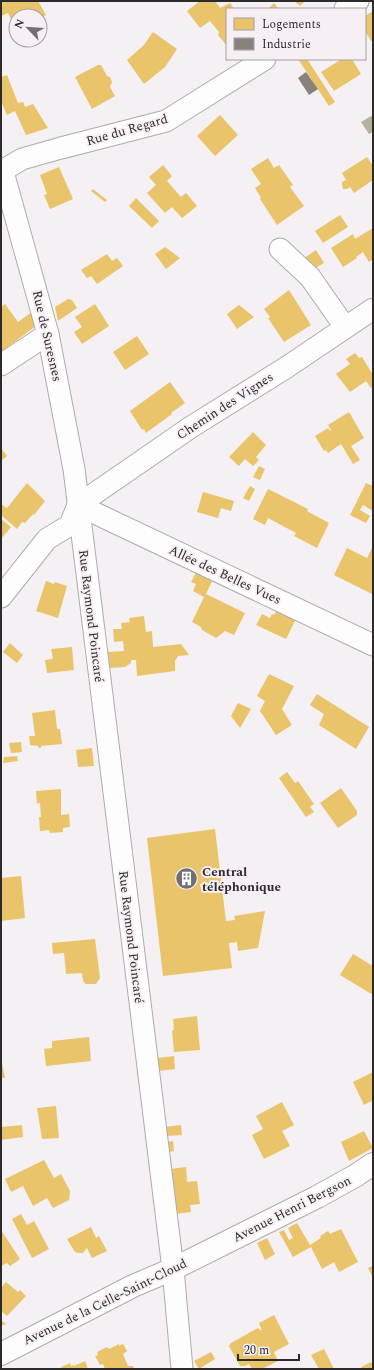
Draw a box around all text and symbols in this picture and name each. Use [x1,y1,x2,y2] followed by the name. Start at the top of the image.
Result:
[8,8,48,48] north arrow
[226,8,366,60] legend
[262,15,321,34] text: Logements
[10,16,29,32] text: N
[262,35,311,54] text: Industrie
[84,109,170,151] street label: Rue du Regard
[27,288,67,384] street label: Rue de Suresnes
[173,367,277,445] street label: Chemin des Vignes
[166,540,284,610] street label: Allée des Belles Vues
[73,548,109,684] street label: Rue Raymond Poincaré
[202,862,281,897] place label: Central téléphonique
[173,866,199,892] building icon: Central téléphonique
[113,869,149,1005] street label: Rue Raymond Poincaré
[229,1170,355,1247] street label: Avenue Henri Bergson
[20,1253,190,1351] street label: Avenue de la Celle-Saint-Cloud
[238,1336,299,1362] scale bar
[244,1341,269,1360] text: 20 m

